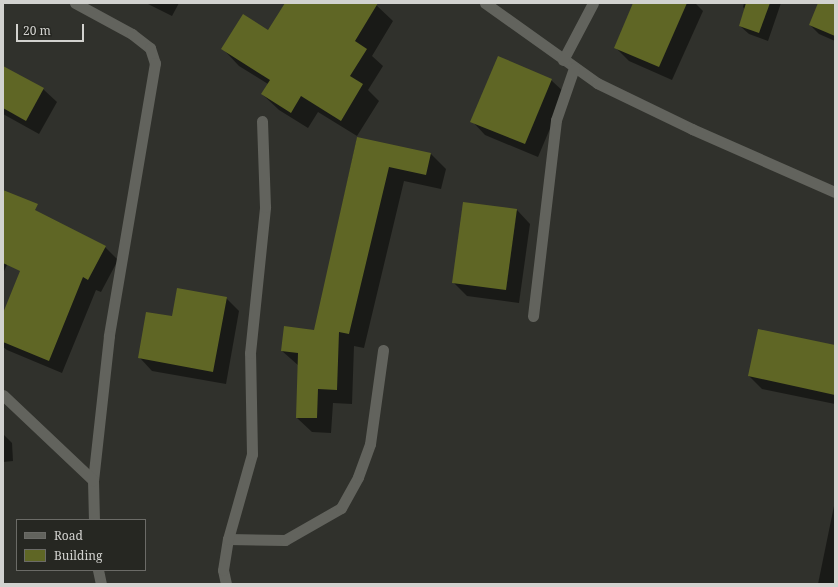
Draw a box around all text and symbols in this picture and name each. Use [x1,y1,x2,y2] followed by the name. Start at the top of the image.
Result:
[18,16,86,42] scale bar
[23,22,51,39] text: 20 m
[16,519,146,571] legend
[54,527,83,544] text: Road
[54,547,102,564] text: Building

